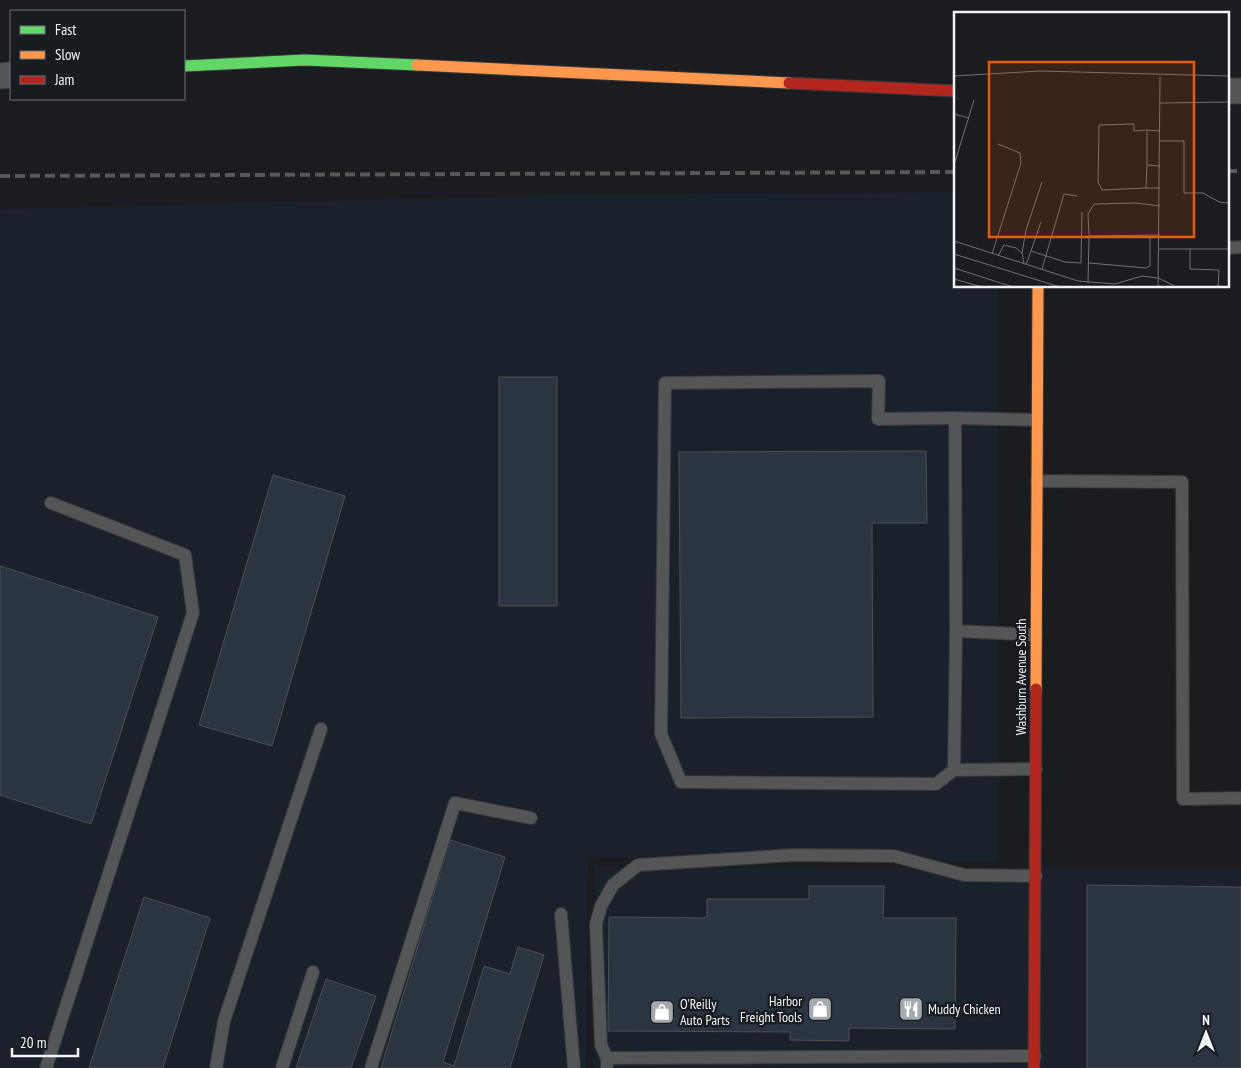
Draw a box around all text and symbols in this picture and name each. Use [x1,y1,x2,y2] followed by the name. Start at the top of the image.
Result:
[10,10,185,100] legend
[954,12,1228,288] inset map
[55,20,76,39] text: Fast
[55,45,80,64] text: Slow
[54,70,74,89] text: Jam
[1012,619,1030,735] street label: Washburn Avenue South
[740,992,802,1026] place label: Harbor Freight Tools
[680,995,730,1029] place label: O'Reilly Auto Parts
[807,996,833,1022] shop icon: Harbor Freight Tools
[898,996,924,1022] restaurant icon: Muddy Chicken
[649,999,675,1025] shop icon: O'Reilly Auto Parts
[928,1000,1001,1018] place label: Muddy Chicken
[1181,1008,1231,1058] north arrow
[1202,1011,1210,1029] text: N
[12,1026,79,1058] scale bar
[20,1033,46,1052] text: 20 m

